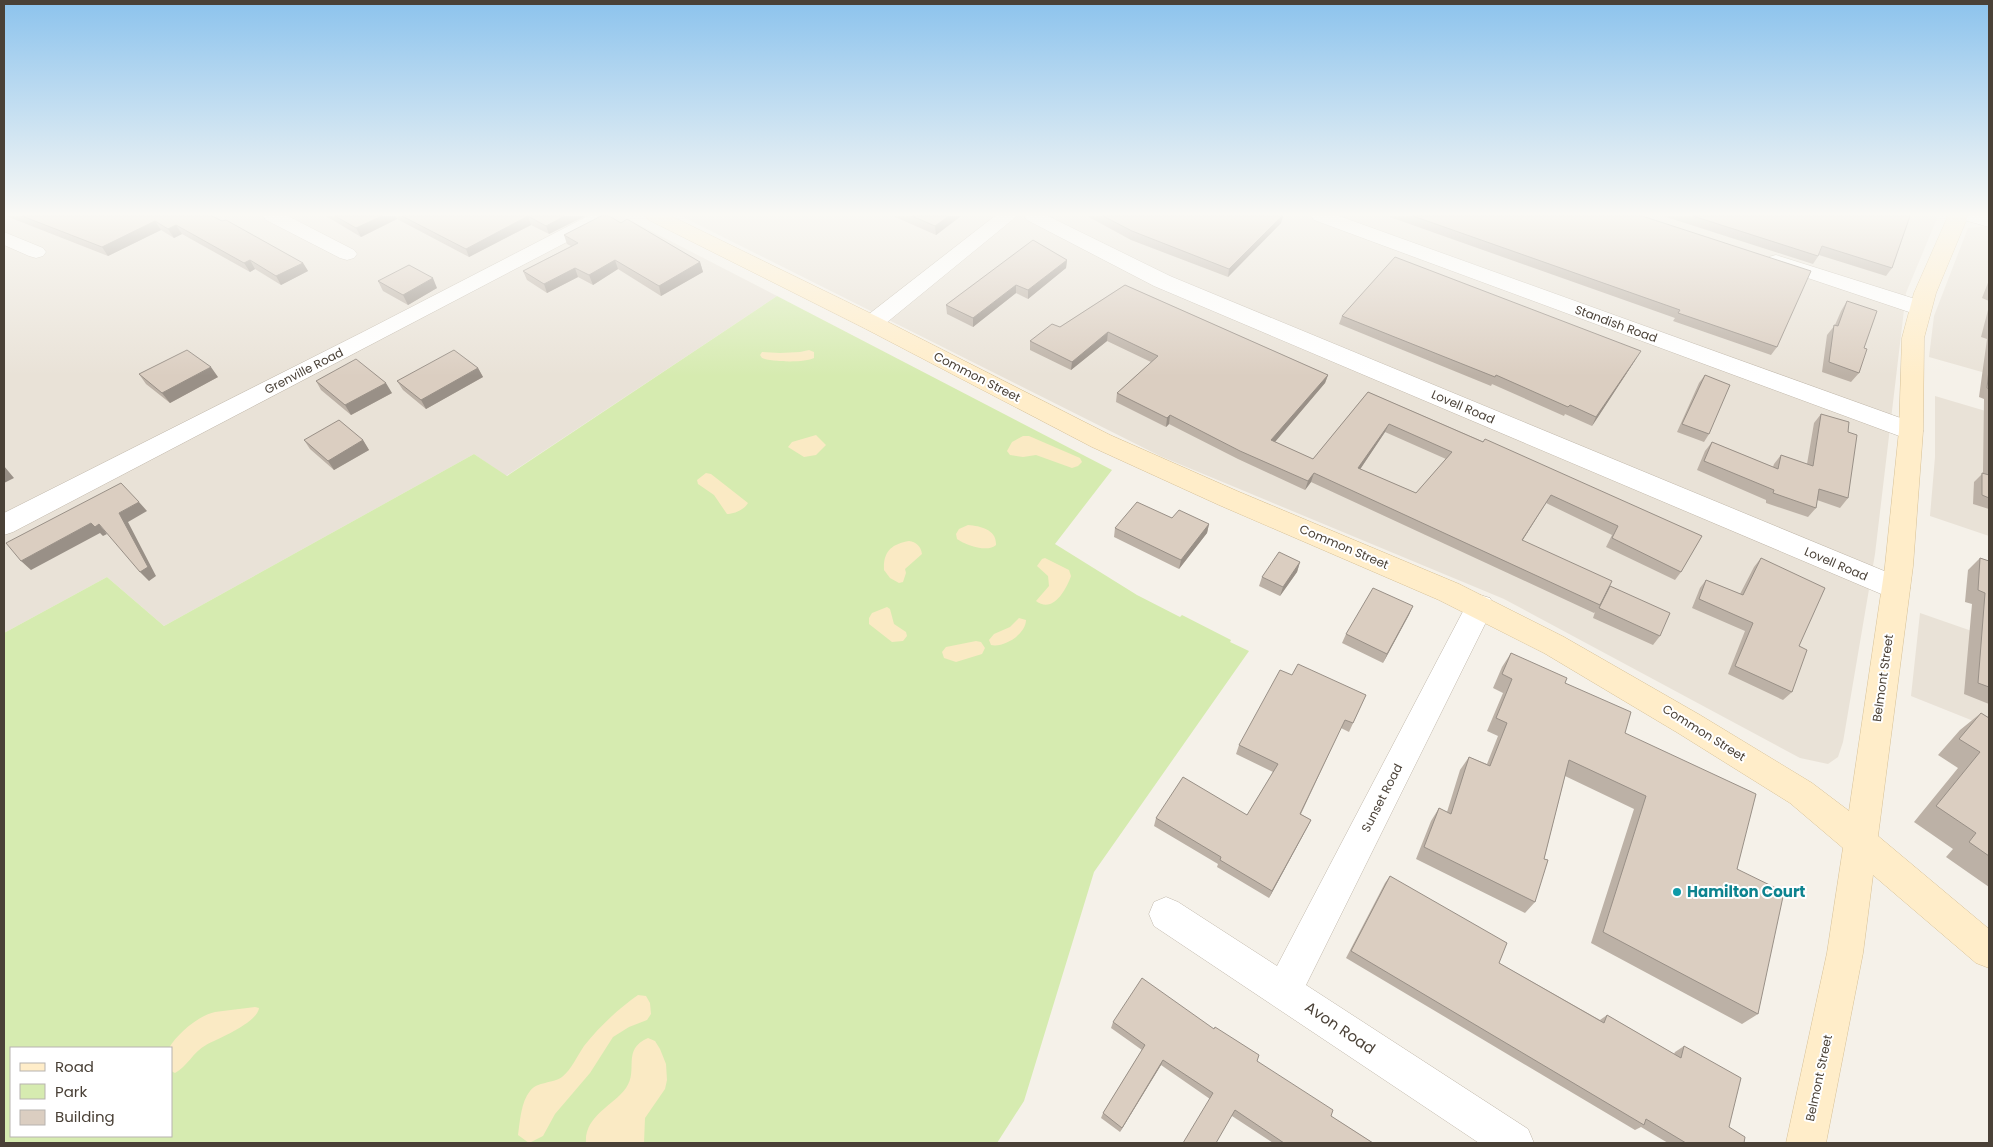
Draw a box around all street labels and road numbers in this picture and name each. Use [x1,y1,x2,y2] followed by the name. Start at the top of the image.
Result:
[1573,301,1660,346] street label: Standish Road
[261,343,346,398] street label: Grenville Road
[931,347,1024,406] street label: Common Street
[1429,386,1498,428] street label: Lovell Road
[1297,520,1391,573] street label: Common Street
[1802,543,1871,585] street label: Lovell Road
[1868,633,1897,723] street label: Belmont Street
[1659,700,1749,765] street label: Common Street
[1357,761,1406,835] street label: Sunset Road
[1301,996,1380,1059] street label: Avon Road
[1801,1033,1836,1123] street label: Belmont Street

